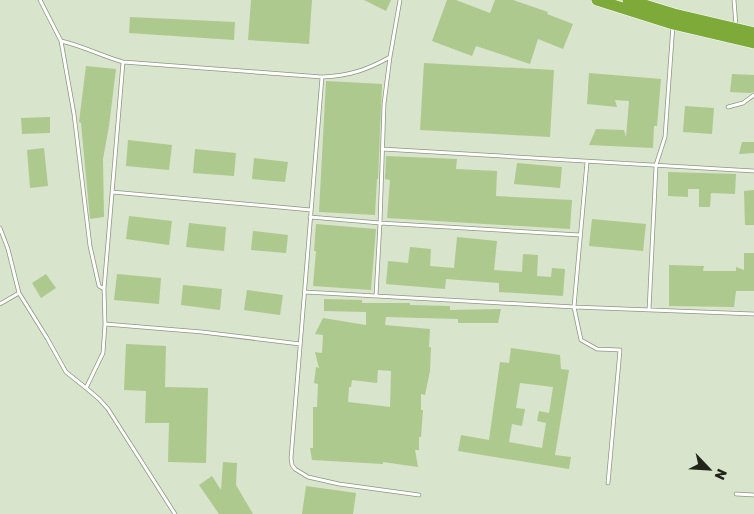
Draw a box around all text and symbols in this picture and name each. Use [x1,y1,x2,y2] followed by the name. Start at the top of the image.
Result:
[684,444,734,494] north arrow
[710,466,730,482] text: N

